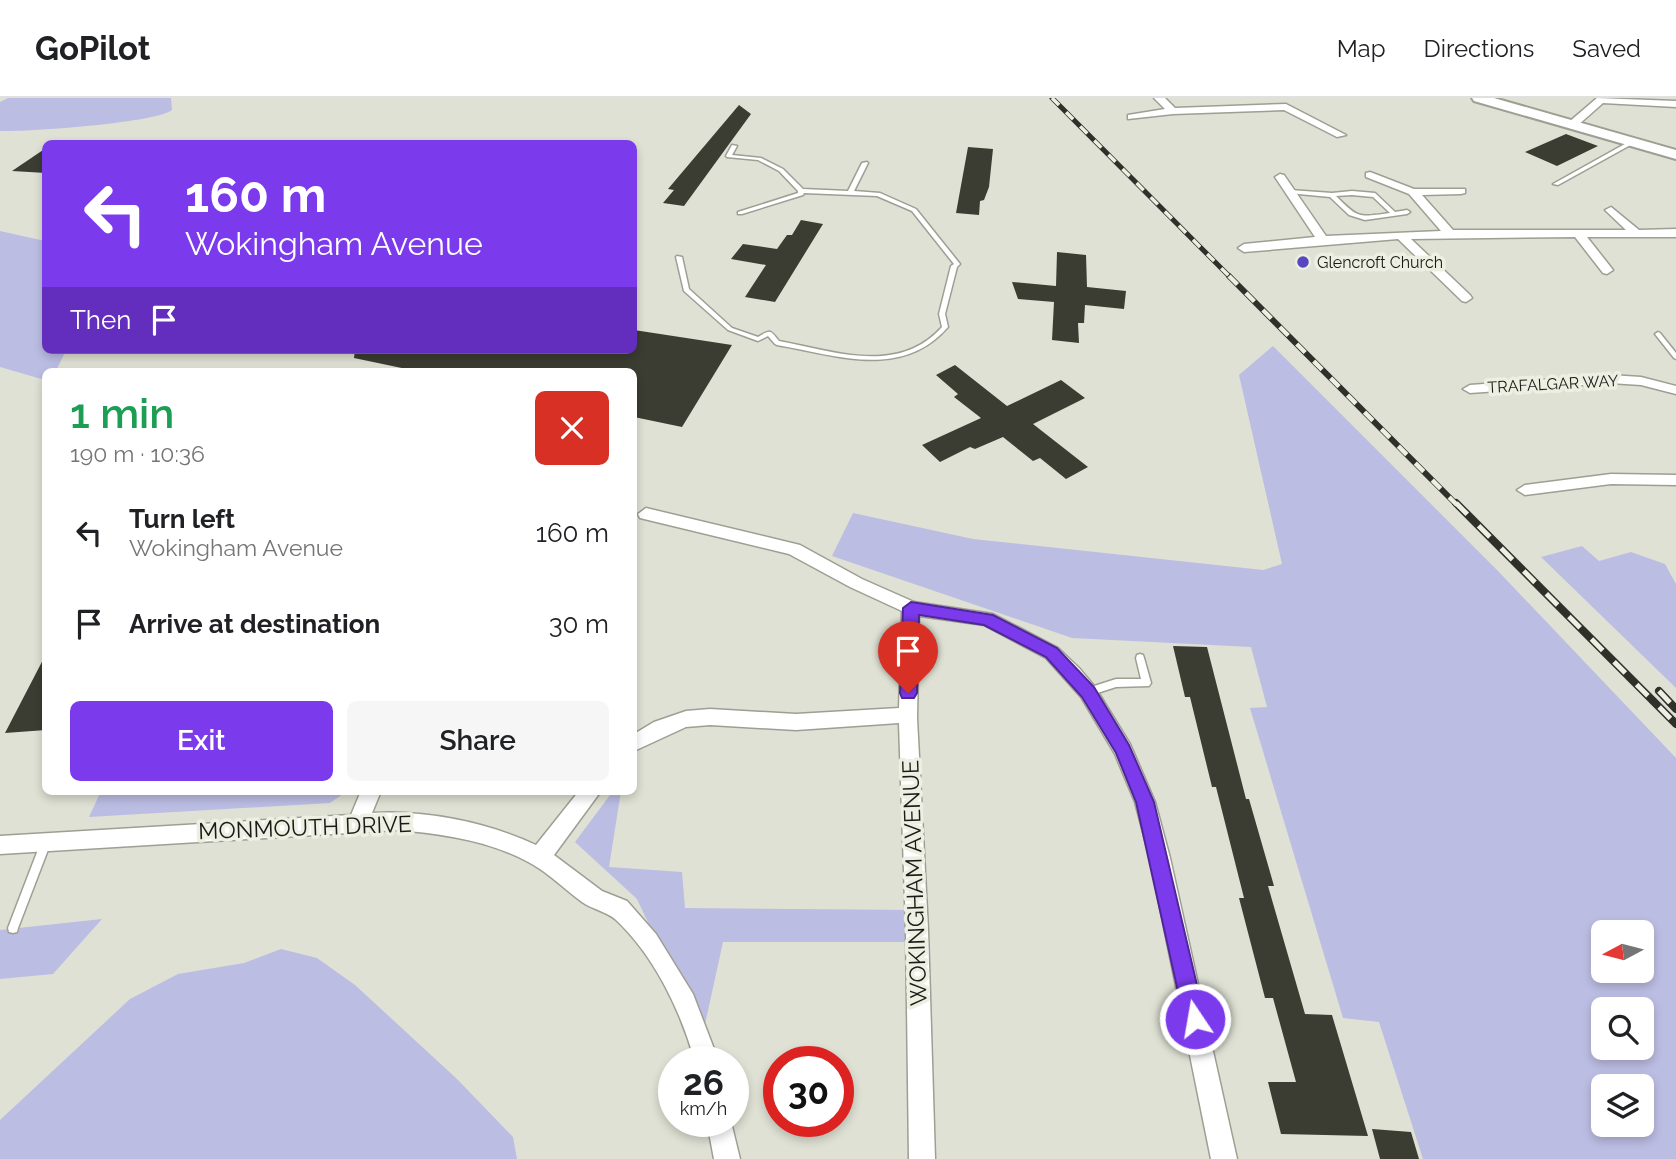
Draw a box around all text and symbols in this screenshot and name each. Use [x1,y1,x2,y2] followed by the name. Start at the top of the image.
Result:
[35,29,150,68] text: GoPilot
[1337,34,1386,63] text: Map
[1424,34,1534,63] text: Directions
[1572,34,1641,63] text: Saved
[185,166,326,223] text: 160 m
[70,168,161,259] icon: left
[185,225,483,262] text: Wokingham Avenue
[1317,253,1443,272] place label: Glencroft Church
[1295,254,1311,270] marker: Glencroft Church
[145,301,183,339] icon: arrive
[70,305,131,335] text: Then
[1487,371,1620,397] street label: TRAFALGAR WAY
[70,389,174,438] text: 1 min
[535,391,609,465] button: close
[70,440,205,467] text: 190 m · 10:36
[129,504,235,534] text: Turn left
[70,514,108,552] icon: left
[536,518,609,548] text: 160 m
[129,534,343,561] text: Wokingham Avenue
[70,605,108,643] icon: arrive
[129,609,380,639] text: Arrive at destination
[549,609,609,639] text: 30 m
[878,621,938,693] pin
[889,632,927,670] icon: arrive
[70,701,333,781] button: Exit
[347,701,609,781] button: Share
[896,759,932,1007] street label: WOKINGHAM AVENUE
[198,810,412,844] street label: MONMOUTH DRIVE
[1591,920,1654,984] north arrow
[1591,920,1654,1137] map controls
[1158,982,1232,1056] position arrow
[1591,997,1654,1060] button: search
[763,1046,854,1137] speed limit sign: 30
[683,1062,724,1103] text: 26
[1591,1074,1654,1137] button: layers
[680,1098,727,1119] text: km/h

